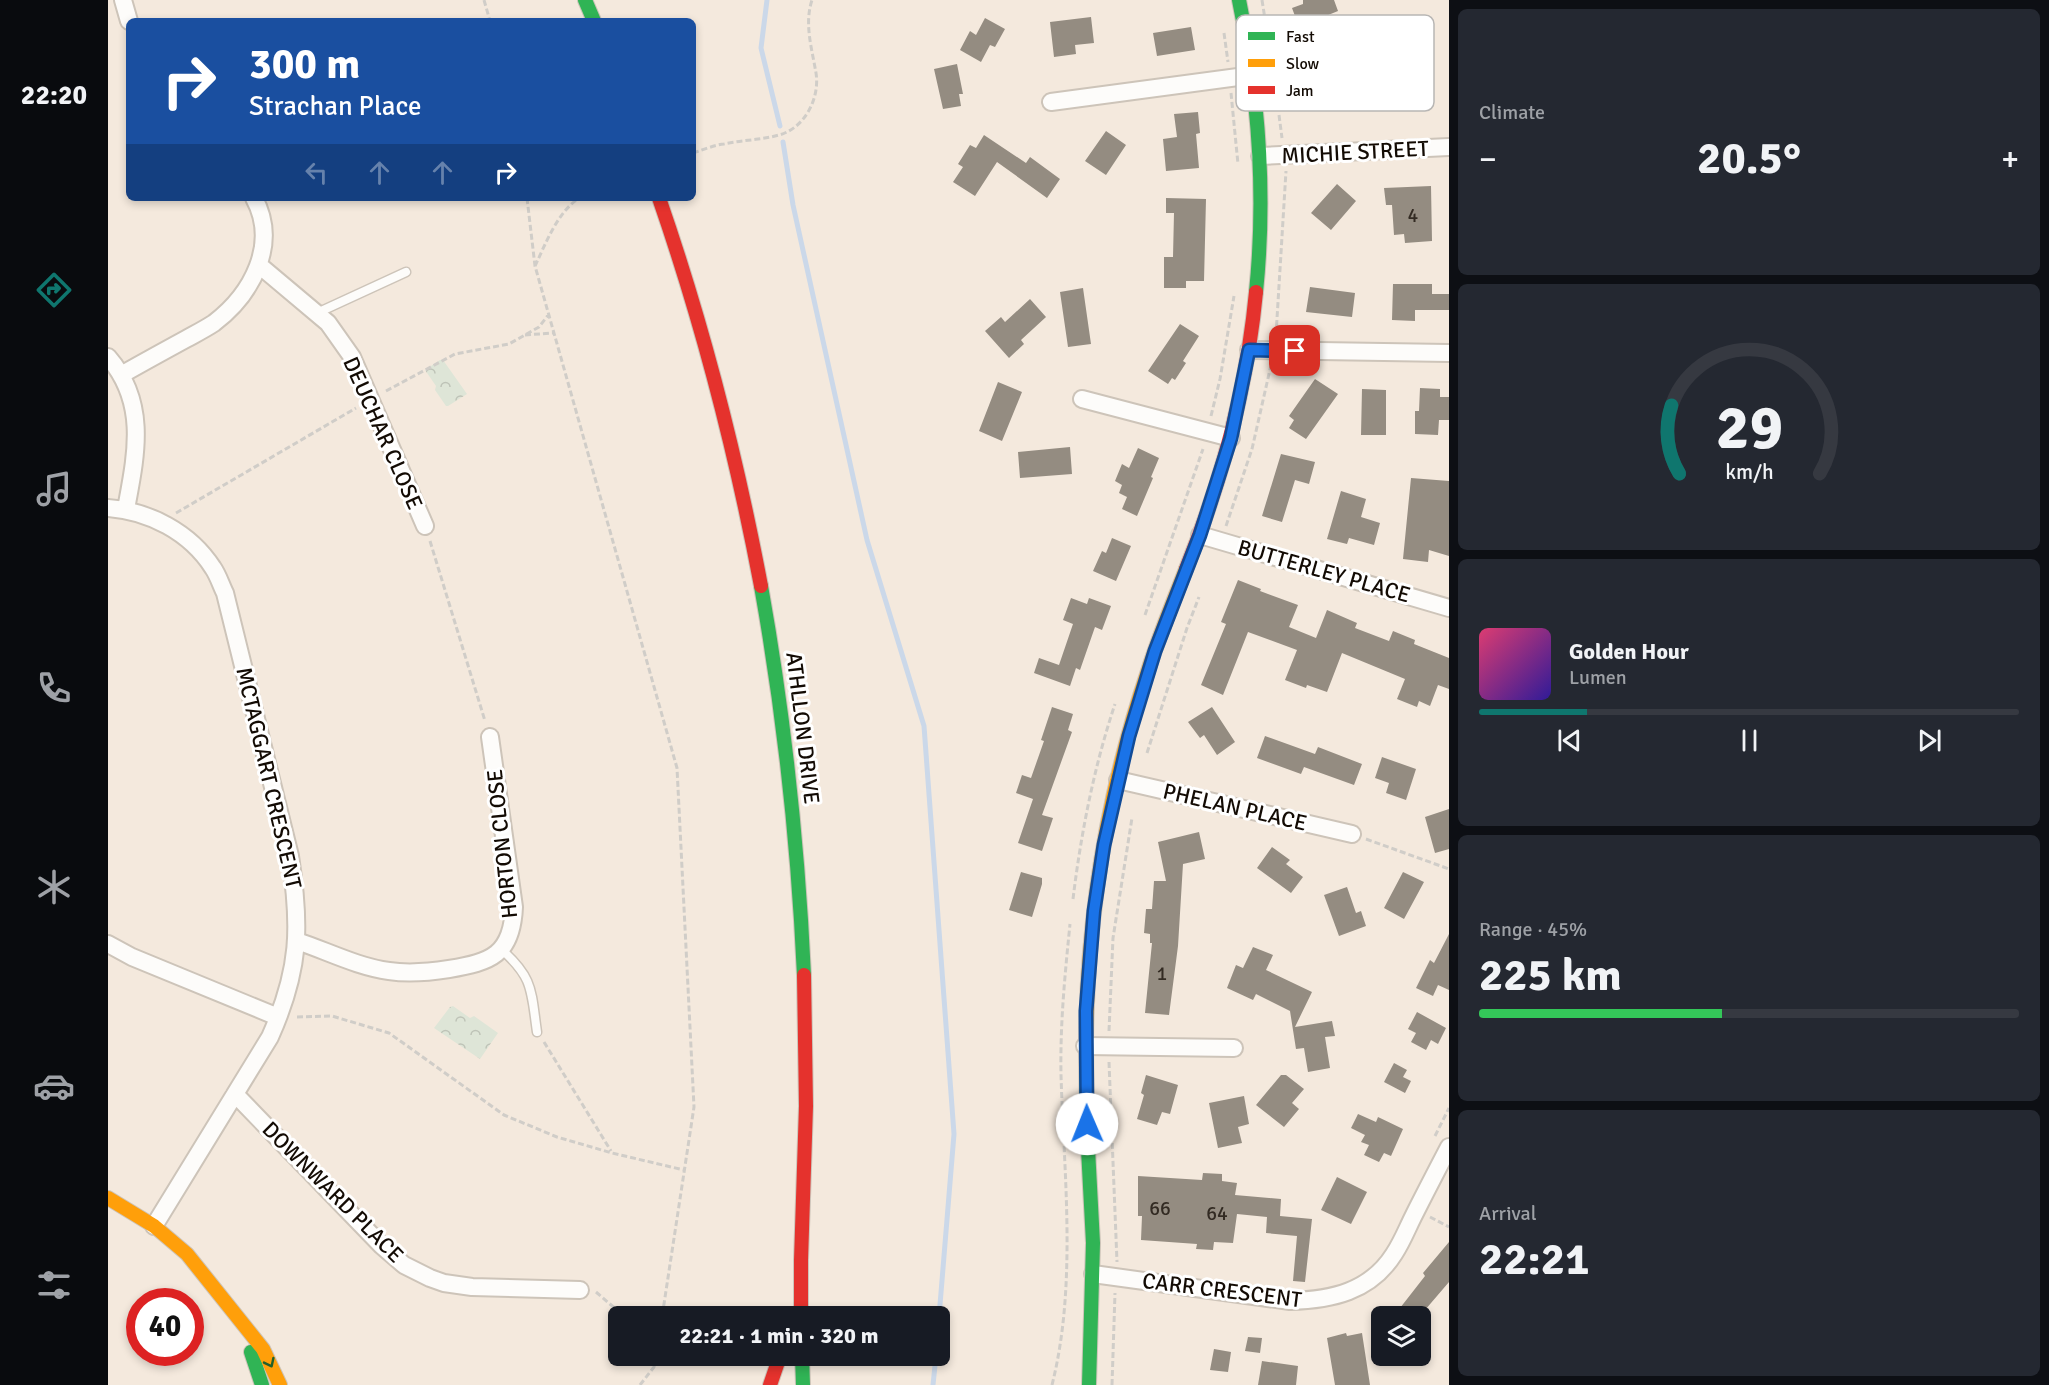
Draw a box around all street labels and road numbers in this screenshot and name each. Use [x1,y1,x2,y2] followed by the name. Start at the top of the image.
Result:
[1281,135,1430,169] street label: MICHIE STREET
[337,353,429,513] street label: DEUCHAR CLOSE
[1235,533,1413,609] street label: BUTTERLEY PLACE
[780,650,826,806] street label: ATHLLON DRIVE
[230,665,308,892] street label: MCTAGGART CRESCENT
[481,768,523,920] street label: HORTON CLOSE
[1160,777,1310,837] street label: PHELAN PLACE
[257,1116,409,1268] street label: DOWNWARD PLACE
[1141,1267,1304,1313] street label: CARR CRESCENT

